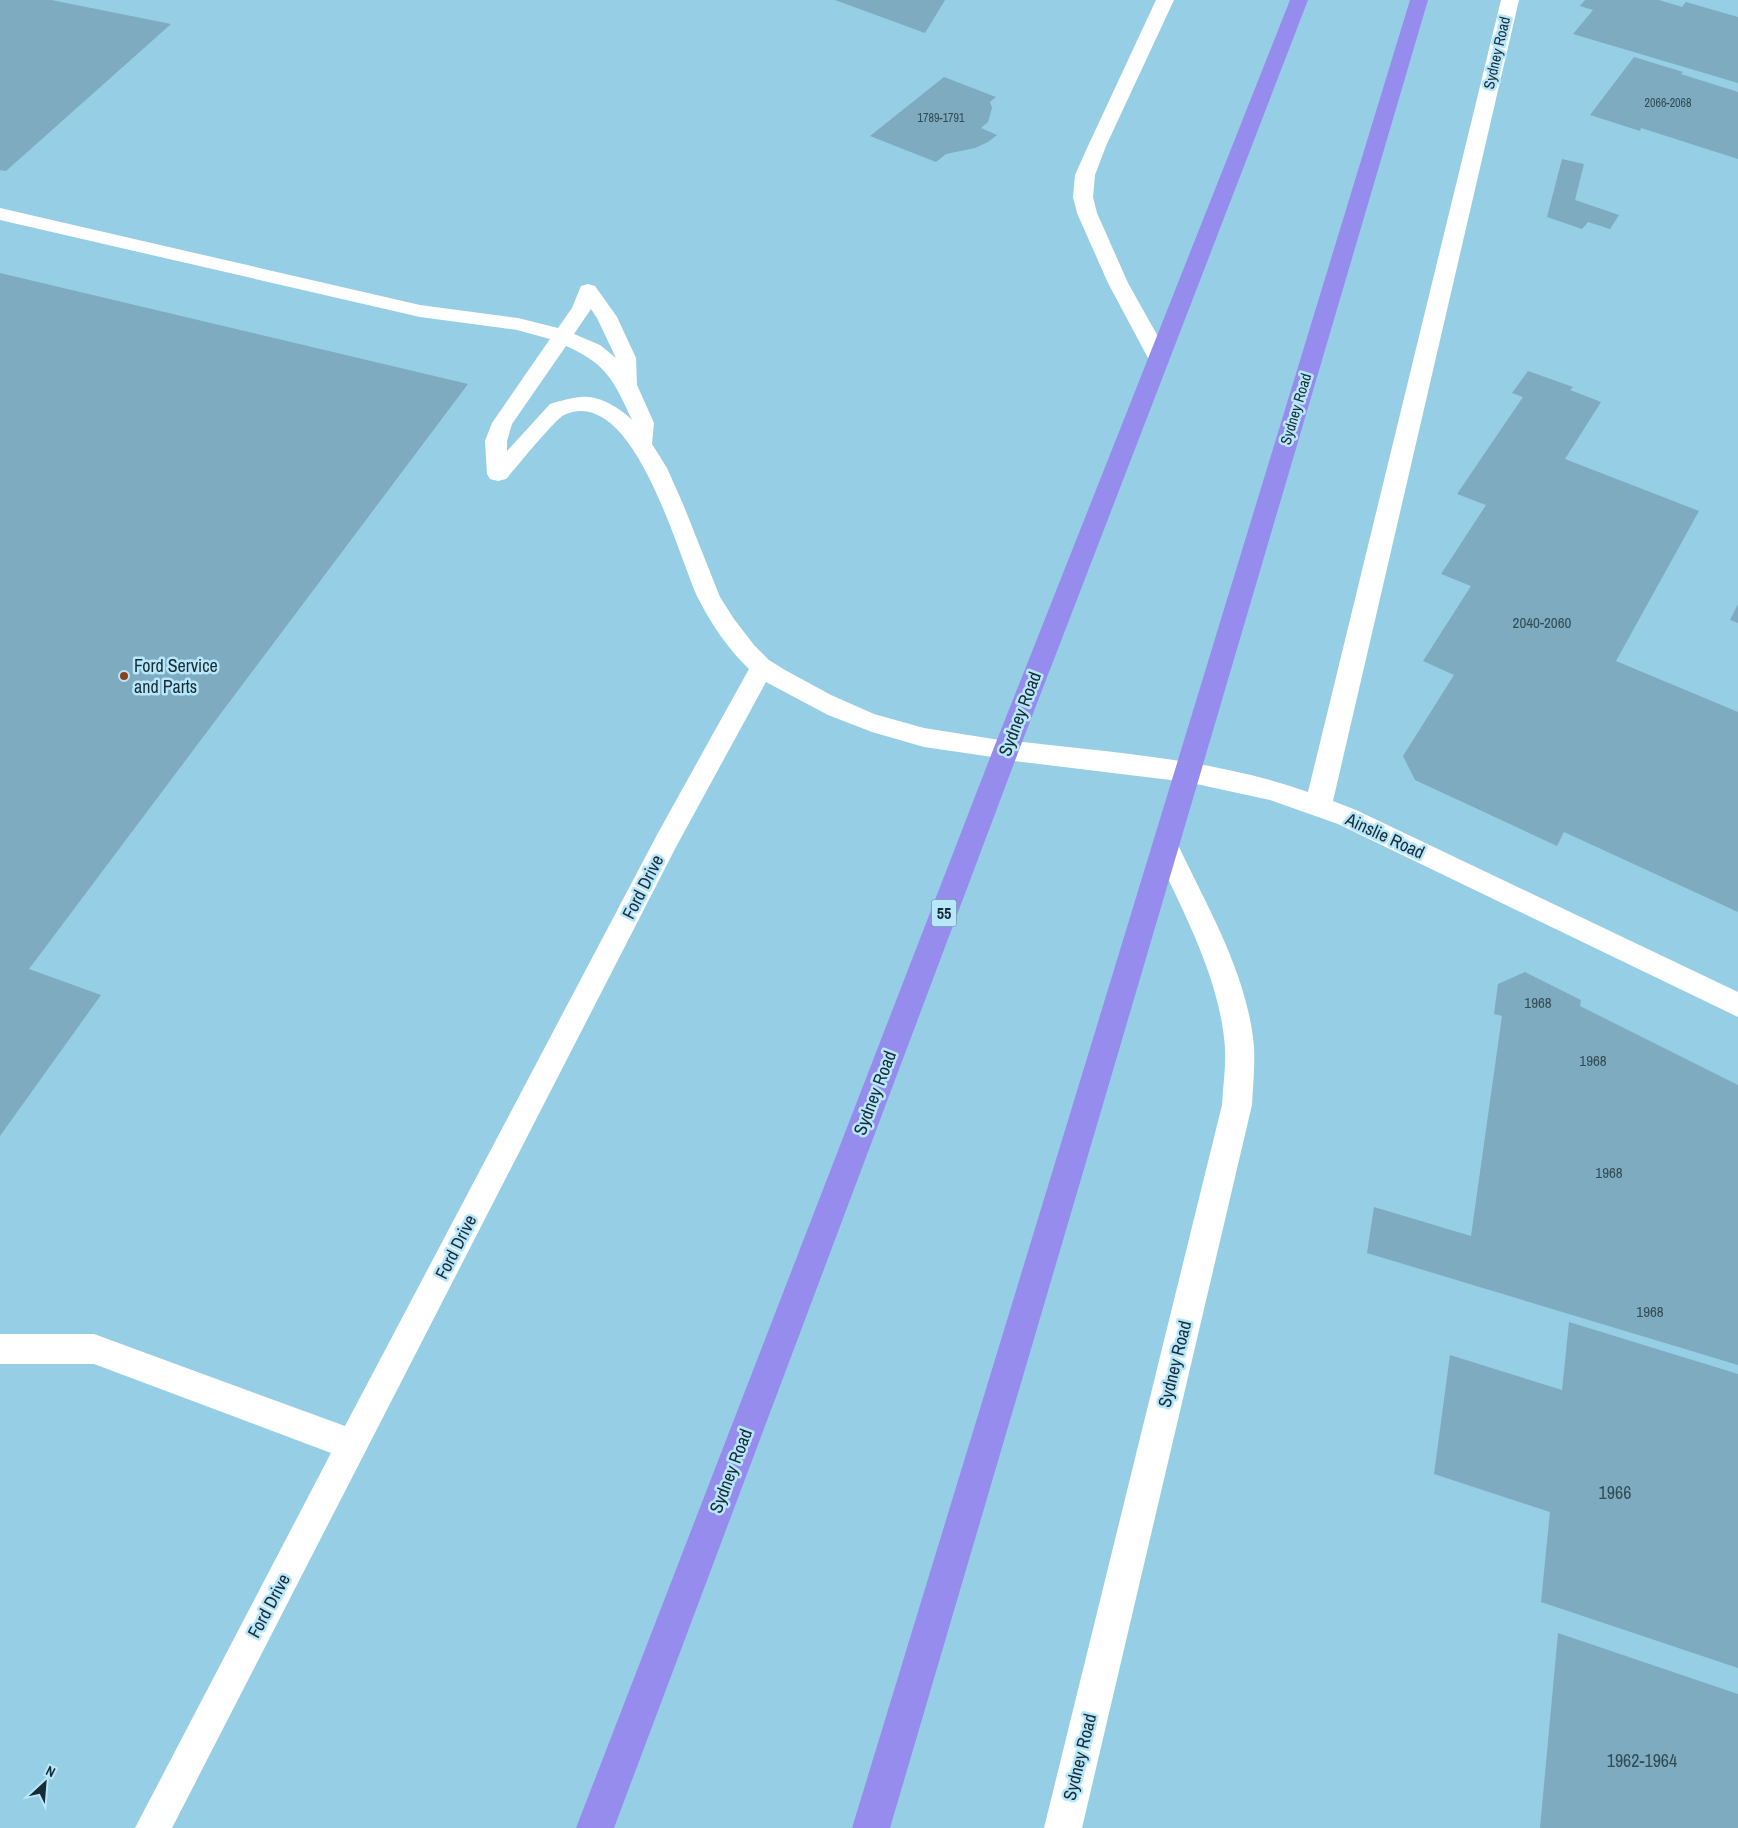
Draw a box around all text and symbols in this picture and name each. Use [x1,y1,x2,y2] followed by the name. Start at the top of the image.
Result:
[1478,15,1515,91] street label: Sydney Road
[1644,95,1692,111] house number: 2066-2068
[917,110,965,126] house number: 1789-1791
[1275,370,1316,447] street label: Sydney Road
[1513,612,1572,633] house number: 2040-2060
[134,653,218,699] place label: Ford Service and Parts
[992,668,1047,760] street label: Sydney Road
[118,670,130,682] marker: Ford Service and Parts
[1341,806,1429,865] street label: Ainslie Road
[616,850,669,923] street label: Ford Drive
[932,900,956,926] road number: 55
[1524,992,1552,1013] house number: 1968
[847,1047,902,1139] street label: Sydney Road
[1579,1050,1607,1071] house number: 1968
[1595,1162,1623,1183] house number: 1968
[429,1210,482,1283] street label: Ford Drive
[1636,1301,1664,1322] house number: 1968
[1152,1318,1197,1410] street label: Sydney Road
[703,1425,758,1517] street label: Sydney Road
[1599,1480,1631,1505] house number: 1966
[241,1569,296,1642] street label: Ford Drive
[1057,1711,1102,1803] street label: Sydney Road
[1607,1748,1677,1773] house number: 1962-1964
[20,1758,70,1808] north arrow
[43,1761,58,1781] text: N

